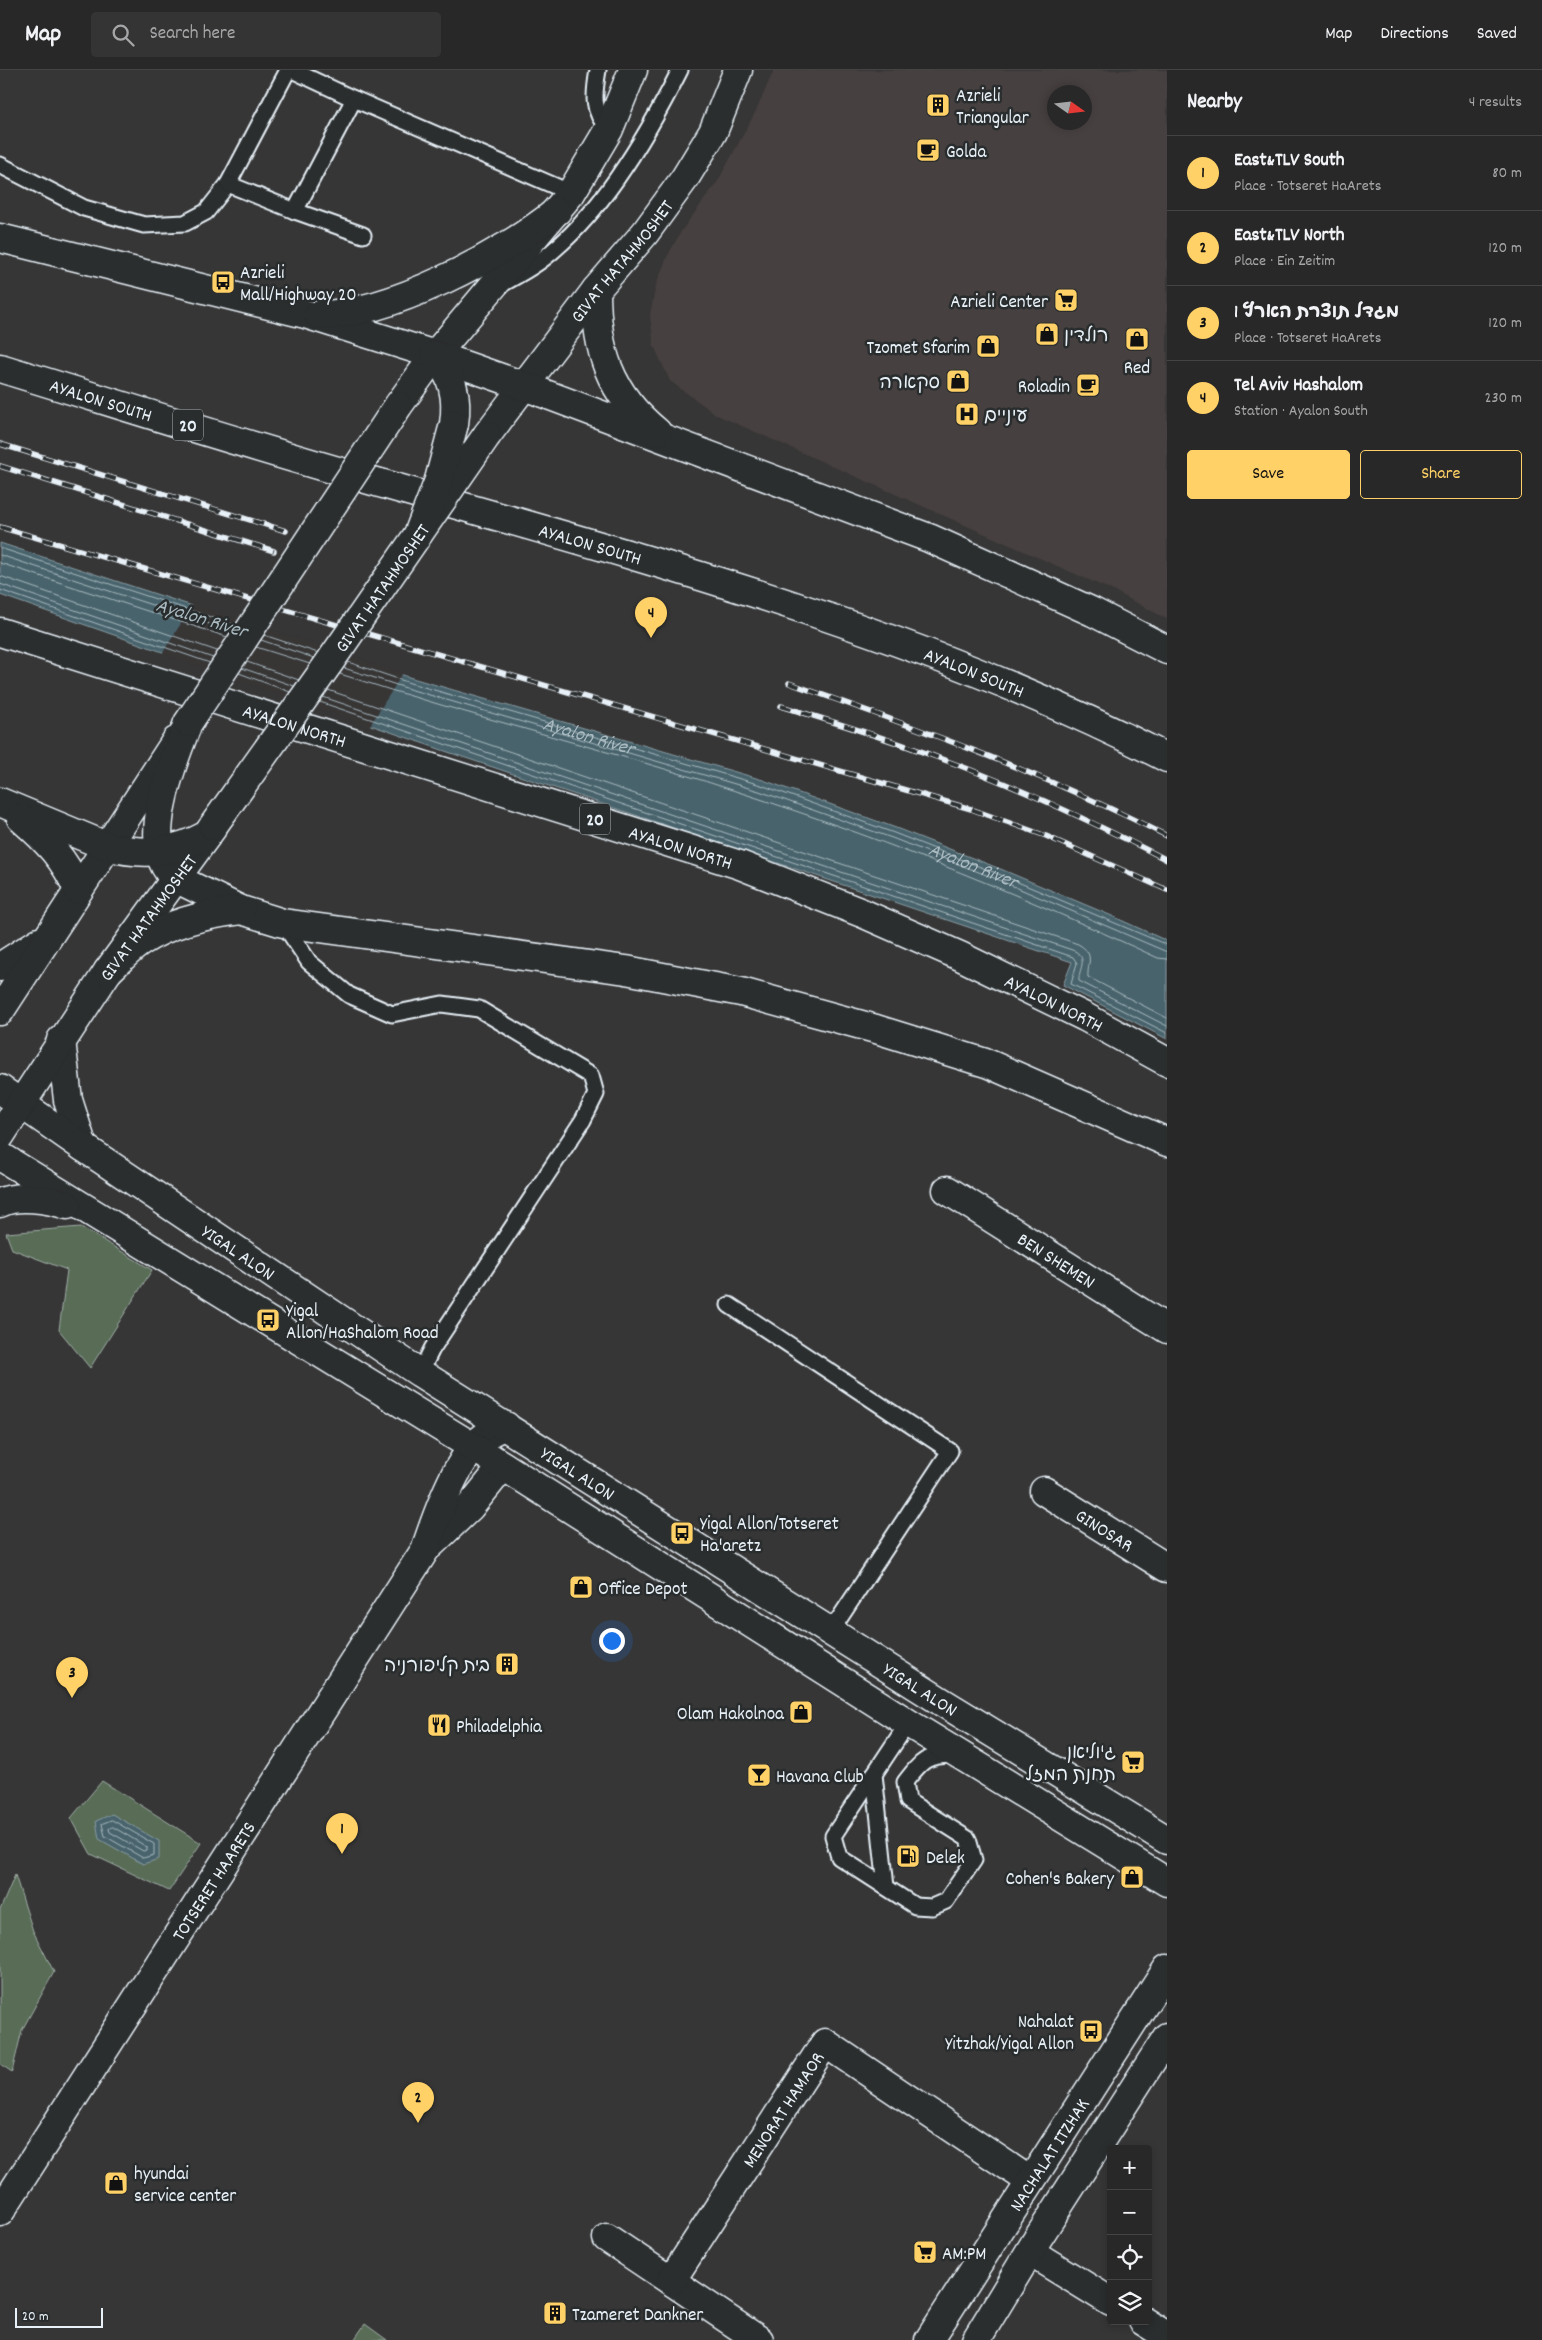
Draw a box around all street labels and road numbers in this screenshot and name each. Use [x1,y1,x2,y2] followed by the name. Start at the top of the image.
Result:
[566,195,682,330] street label: GIVAT HATAHMOSHET
[46,374,155,431] street label: AYALON SOUTH
[173,410,203,440] road number: 20
[330,519,439,659] street label: GIVAT HATAHMOSHET
[535,519,644,574] street label: AYALON SOUTH
[919,643,1027,707] street label: AYALON SOUTH
[239,699,349,757] street label: AYALON NORTH
[580,804,610,834] road number: 20
[625,821,735,879] street label: AYALON NORTH
[95,850,206,988] street label: GIVAT HATAHMOSHET
[999,970,1107,1041] street label: AYALON NORTH
[195,1220,279,1289] street label: YIGAL ALON
[1011,1228,1099,1297] street label: BEN SHEMEN
[534,1442,619,1509] street label: YIGAL ALON
[1069,1504,1137,1561] street label: GINOSAR
[876,1658,961,1725] street label: YIGAL ALON
[167,1817,264,1947] street label: TOTSERET HAARETS
[738,2047,833,2174] street label: MENORAT HAMAOR
[1005,2094,1098,2218] street label: NACHALAT ITZHAK

